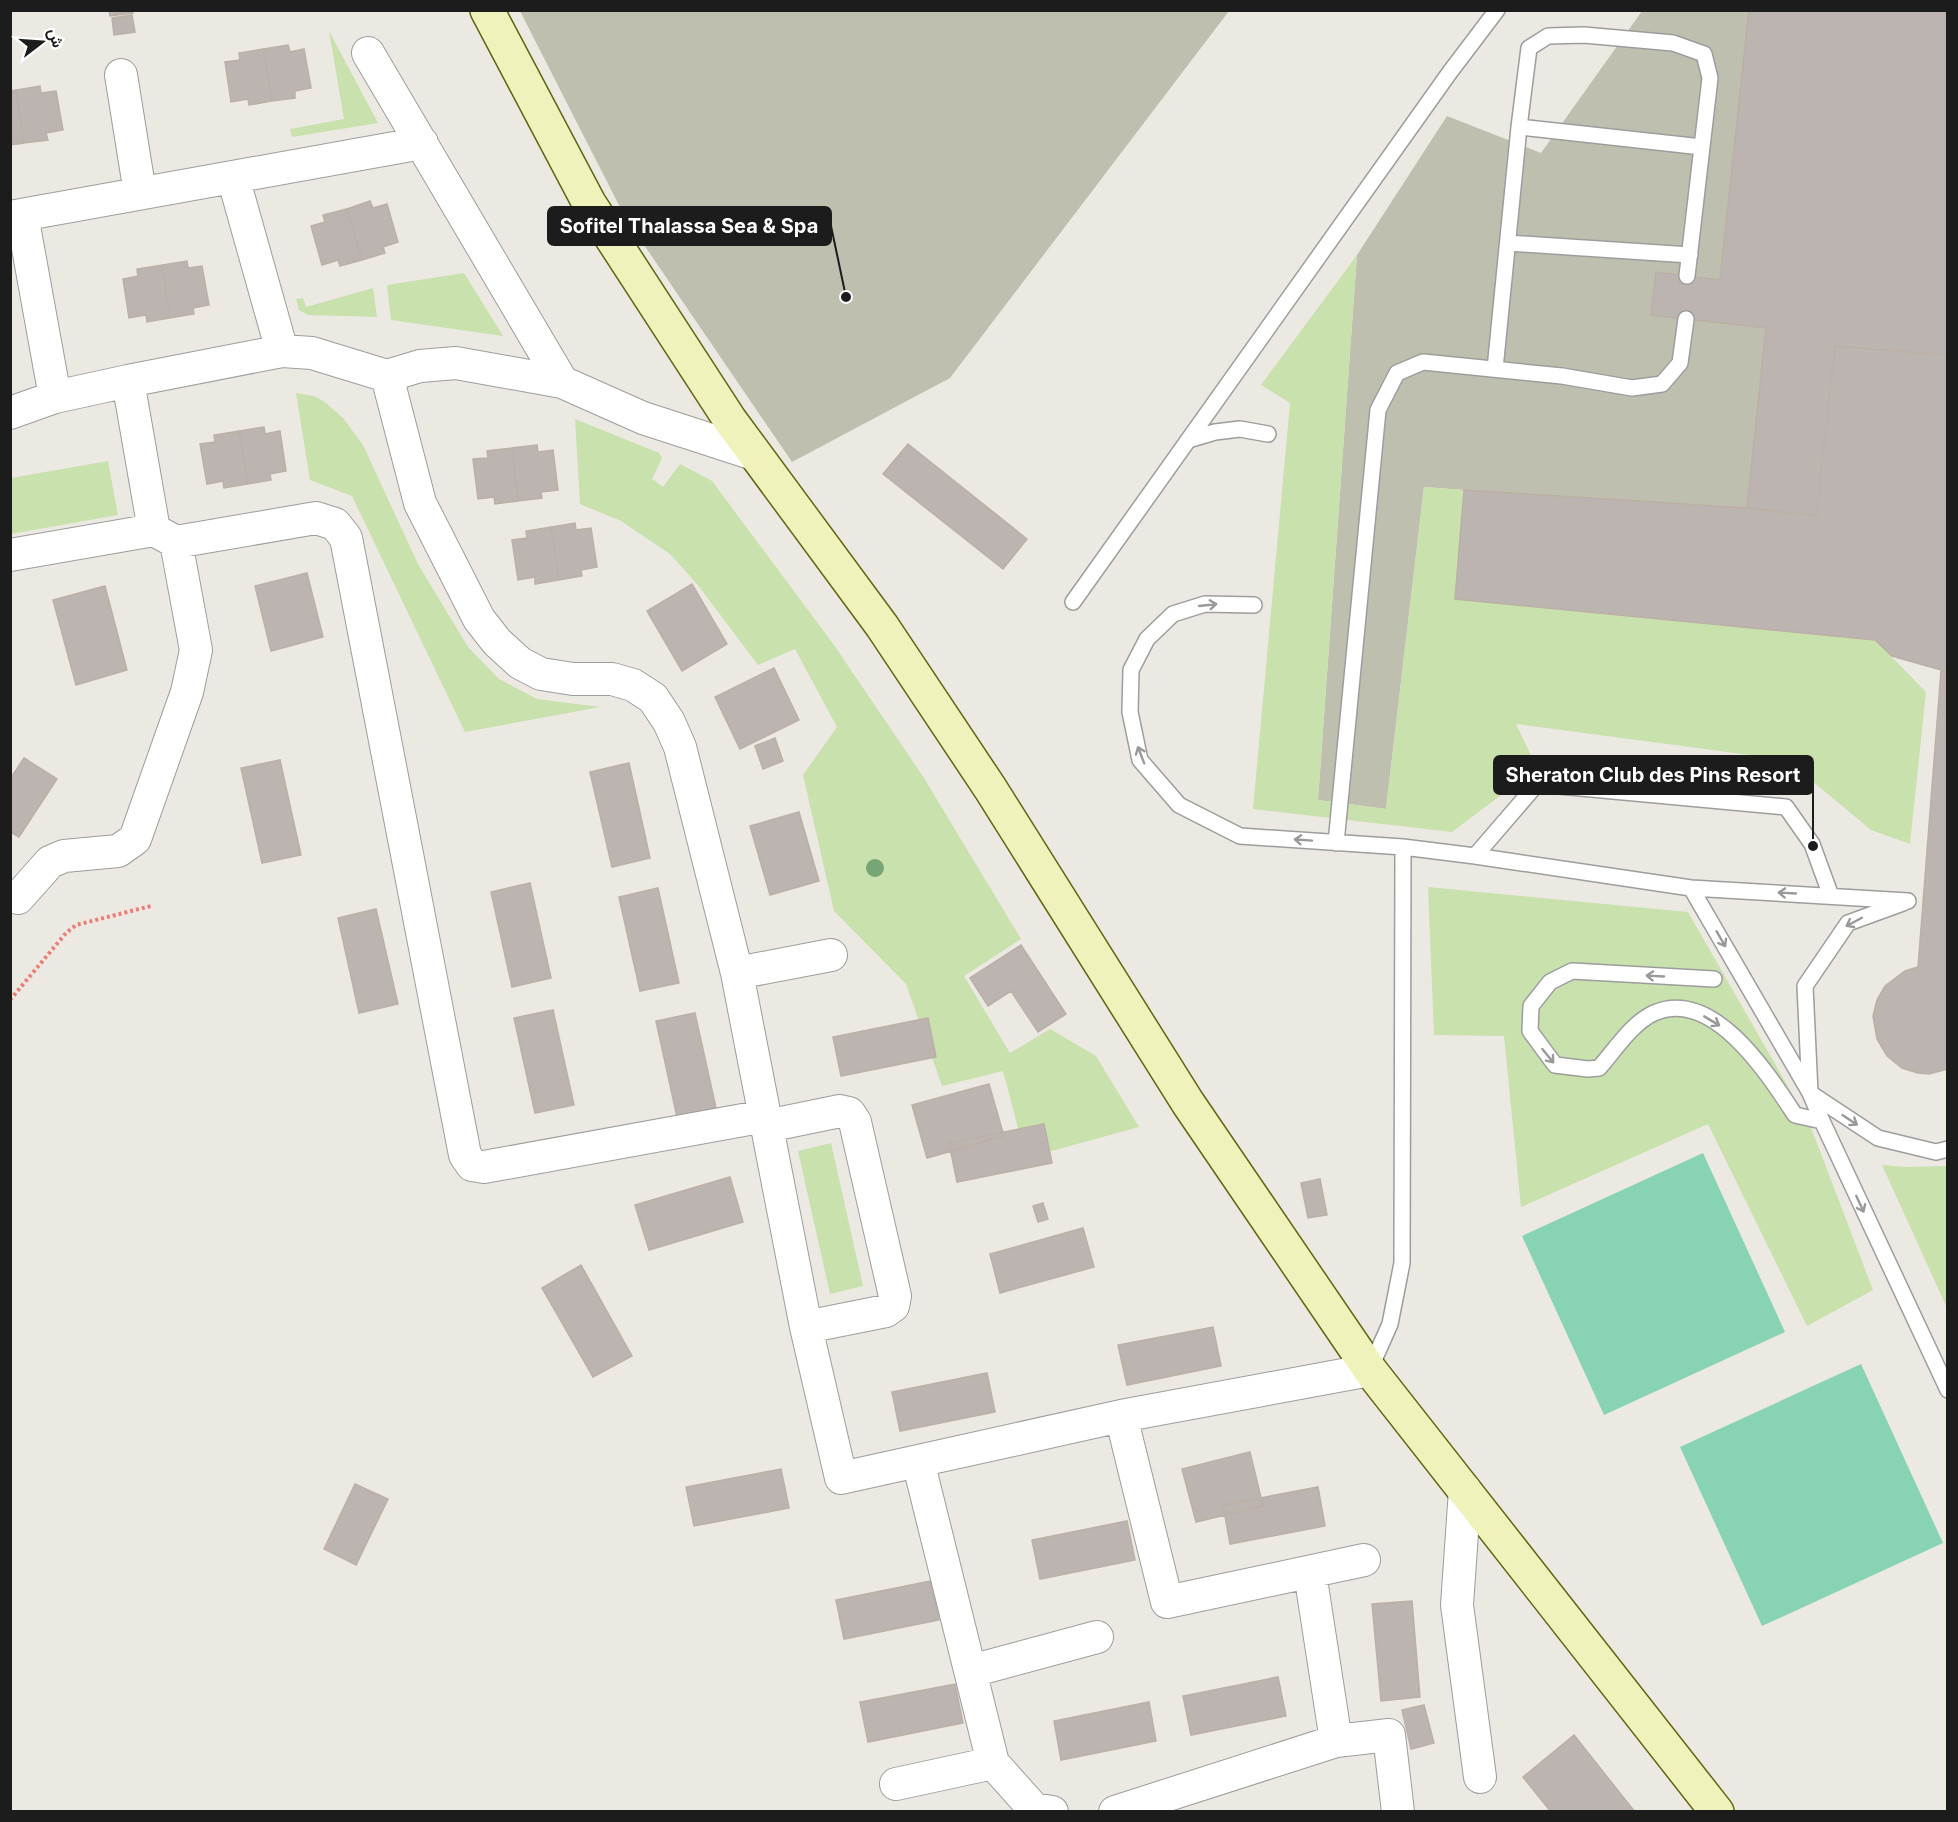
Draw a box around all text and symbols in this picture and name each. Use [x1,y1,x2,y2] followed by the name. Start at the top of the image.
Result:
[12,12,72,72] north arrow
[44,25,69,50] text: ش
[548,207,831,245] callout: Sofitel Thalassa Sea & Spa
[560,214,818,238] text: Sofitel Thalassa Sea & Spa
[1198,599,1217,610] one-way arrow
[1135,747,1146,765] one-way arrow
[1494,756,1813,794] callout: Sheraton Club des Pins Resort
[1506,763,1800,787] text: Sheraton Club des Pins Resort
[1294,835,1314,846] one-way arrow
[1777,888,1797,899] one-way arrow
[1846,916,1863,928] one-way arrow
[1715,930,1727,947] one-way arrow
[1646,970,1666,981] one-way arrow
[1704,1015,1721,1028] one-way arrow
[1542,1048,1555,1064] one-way arrow
[1842,1113,1859,1126] one-way arrow
[1855,1194,1867,1212] one-way arrow

